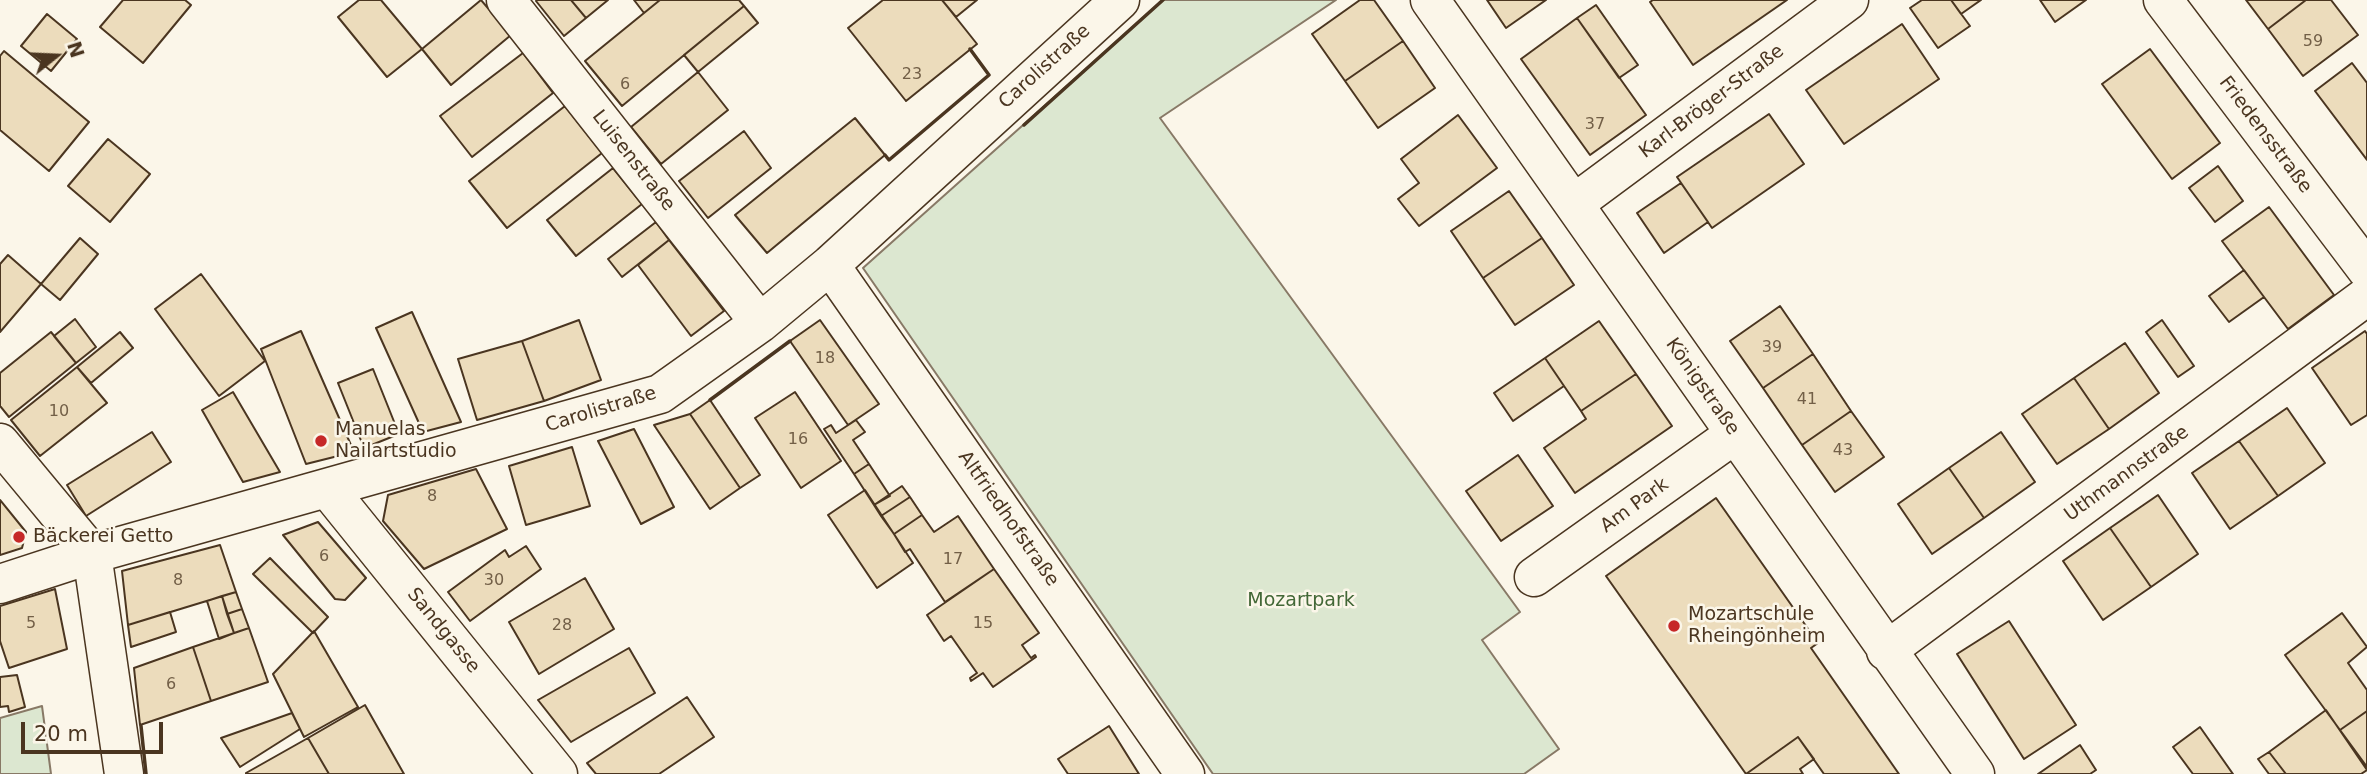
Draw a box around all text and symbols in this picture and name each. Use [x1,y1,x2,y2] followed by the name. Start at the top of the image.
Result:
[995,20,1095,114] street label: Carolistraße
[21,21,91,91] north arrow
[2303,32,2323,52] house number: 59
[63,39,89,60] text: N
[1635,40,1789,164] street label: Karl-Bröger-Straße
[902,65,922,85] house number: 23
[2214,72,2316,198] street label: Friedensstraße
[620,75,630,95] house number: 6
[587,106,679,216] street label: Luisenstraße
[1585,115,1605,135] house number: 37
[1660,334,1744,440] street label: Königstraße
[1762,338,1782,358] house number: 39
[815,349,835,369] house number: 18
[543,382,659,438] street label: Carolistraße
[1797,390,1817,410] house number: 41
[49,402,69,422] house number: 10
[335,419,457,463] place label: Manuelas Nailartstudio
[2060,421,2194,527] street label: Uthmannstraße
[788,430,808,450] house number: 16
[313,433,329,449] marker: Manuelas Nailartstudio
[1833,441,1853,461] house number: 43
[953,447,1063,591] street label: Altfriedhofstraße
[1597,474,1673,538] street label: Am Park
[427,487,437,507] house number: 8
[33,526,173,548] place label: Bäckerei Getto
[11,529,27,545] marker: Bäckerei Getto
[319,547,329,567] house number: 6
[943,550,963,570] house number: 17
[173,571,183,591] house number: 8
[484,571,504,591] house number: 30
[402,584,484,678] street label: Sandgasse
[1247,590,1355,612] park label: Mozartpark
[1688,604,1825,648] place label: Mozartschule Rheingönheim
[26,614,36,634] house number: 5
[973,614,993,634] house number: 15
[552,616,572,636] house number: 28
[1666,618,1682,634] marker: Mozartschule Rheingönheim
[166,675,176,695] house number: 6
[24,708,166,752] scale bar
[34,722,88,746] text: 20 m

